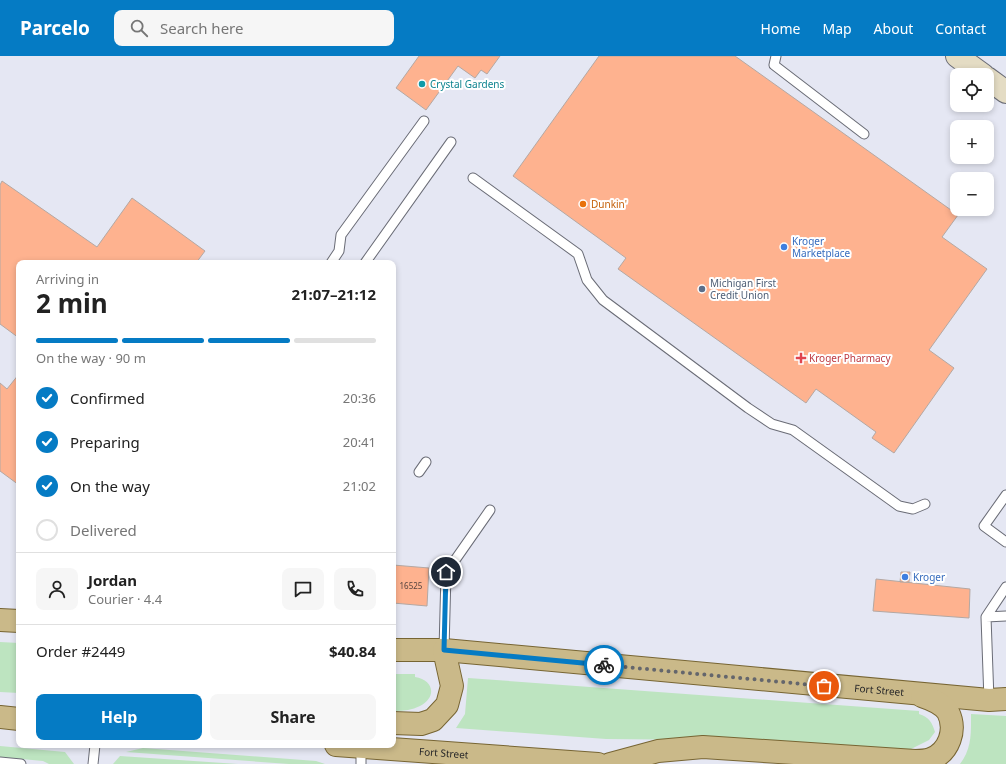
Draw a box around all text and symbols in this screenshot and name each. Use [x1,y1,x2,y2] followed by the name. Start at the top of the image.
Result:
[114,10,394,46] search box
[20,15,90,41] text: Parcelo
[128,17,150,39] icon: search
[160,18,243,38] text: Search here
[761,19,800,38] text: Home
[822,19,852,38] text: Map
[874,19,913,38] text: About
[935,19,986,38] text: Contact
[950,68,994,216] map controls
[950,68,994,112] button: locate
[430,77,505,91] place label: Crystal Gardens
[417,79,427,89] marker: Crystal Gardens
[950,120,994,164] button: +
[950,172,994,216] button: −
[591,197,627,211] place label: Dunkin'
[578,199,588,209] marker: Dunkin'
[792,234,851,260] place label: Kroger Marketplace
[779,242,789,252] marker: Kroger Marketplace
[36,270,99,288] text: Arriving in
[710,276,776,302] place label: Michigan First Credit Union
[291,284,376,304] text: 21:07–21:12
[697,284,707,294] marker: Michigan First Credit Union
[36,285,108,321] text: 2 min
[36,349,146,367] text: On the way · 90 m
[809,351,891,365] place label: Kroger Pharmacy
[796,353,806,363] marker: Kroger Pharmacy
[36,387,58,409] icon: check
[70,388,145,408] text: Confirmed
[343,389,376,407] text: 20:36
[36,431,58,453] icon: check
[70,432,140,452] text: Preparing
[343,433,376,451] text: 20:41
[36,475,58,497] icon: check
[70,476,150,496] text: On the way
[343,477,376,495] text: 21:02
[70,520,137,540] text: Delivered
[429,555,463,589] pin
[435,561,457,583] icon: home
[36,568,78,610] button: person
[282,568,324,610] button: chat
[334,568,376,610] button: phone
[88,570,137,590] text: Jordan
[913,570,945,584] place label: Kroger
[900,572,910,582] marker: Kroger
[400,580,423,591] house number: 16525
[88,590,162,608] text: Courier · 4.4
[36,641,125,661] text: Order #2449
[329,641,376,661] text: $40.84
[584,645,624,685] courier
[593,654,615,676] icon: bike
[807,669,841,703] pin
[813,675,835,697] icon: bag
[854,681,905,699] street label: Fort Street
[36,694,202,740] button: Help
[210,694,376,740] button: Share
[418,744,469,762] street label: Fort Street

